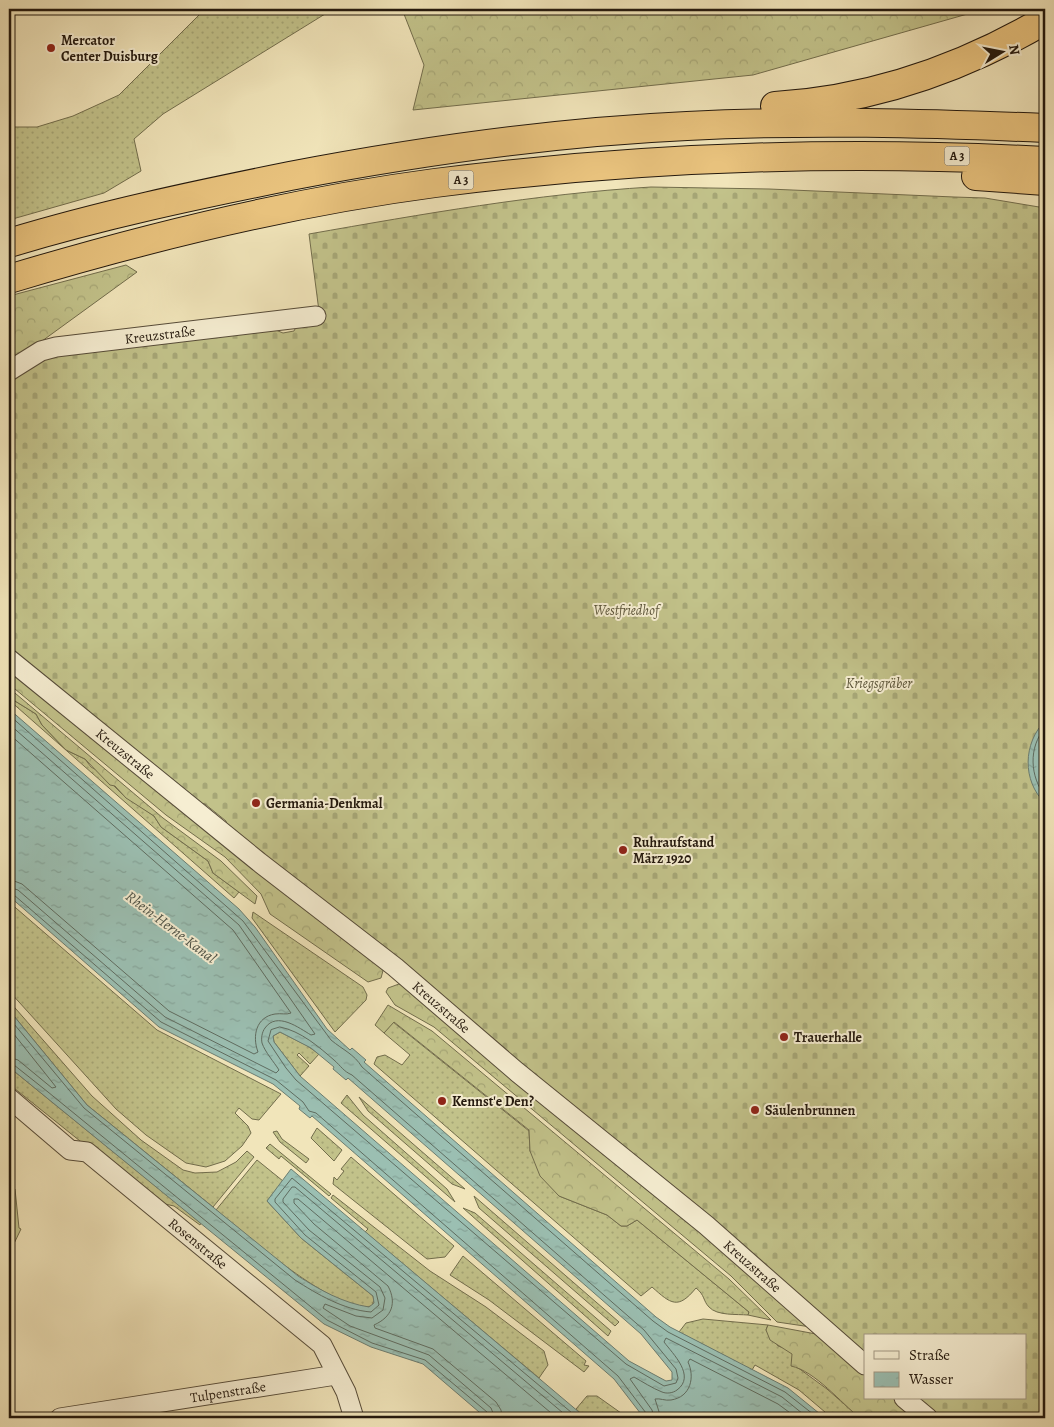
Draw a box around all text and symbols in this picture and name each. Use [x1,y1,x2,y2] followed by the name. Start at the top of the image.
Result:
[976,28,1026,78] north arrow
[61,31,159,66] place label: Mercator Center Duisburg
[45,42,57,54] marker: Mercator Center Duisburg
[1004,43,1025,57] text: N
[944,146,970,166] road number: A 3
[448,170,474,190] road number: A 3
[124,321,196,349] street label: Kreuzstraße
[593,601,662,620] park label: Westfriedhof
[846,674,913,693] park label: Kriegsgräber
[92,724,159,784] street label: Kreuzstraße
[266,794,383,813] place label: Germania-Denkmal
[250,797,262,809] marker: Germania-Denkmal
[633,833,715,868] place label: Ruhraufstand März 1920
[617,844,629,856] marker: Ruhraufstand März 1920
[122,886,221,968] water label: Rhein-Herne-Kanal
[408,977,474,1038] street label: Kreuzstraße
[794,1028,863,1047] place label: Trauerhalle
[778,1031,790,1043] marker: Trauerhalle
[452,1092,535,1111] place label: Kennst'e Den?
[436,1095,448,1107] marker: Kennst'e Den?
[765,1101,855,1120] place label: Säulenbrunnen
[749,1104,761,1116] marker: Säulenbrunnen
[164,1214,231,1274] street label: Rosenstraße
[719,1236,785,1297] street label: Kreuzstraße
[864,1334,1026,1400] legend
[909,1345,950,1365] text: Straße
[908,1369,954,1389] text: Wasser
[189,1377,267,1408] street label: Tulpenstraße

